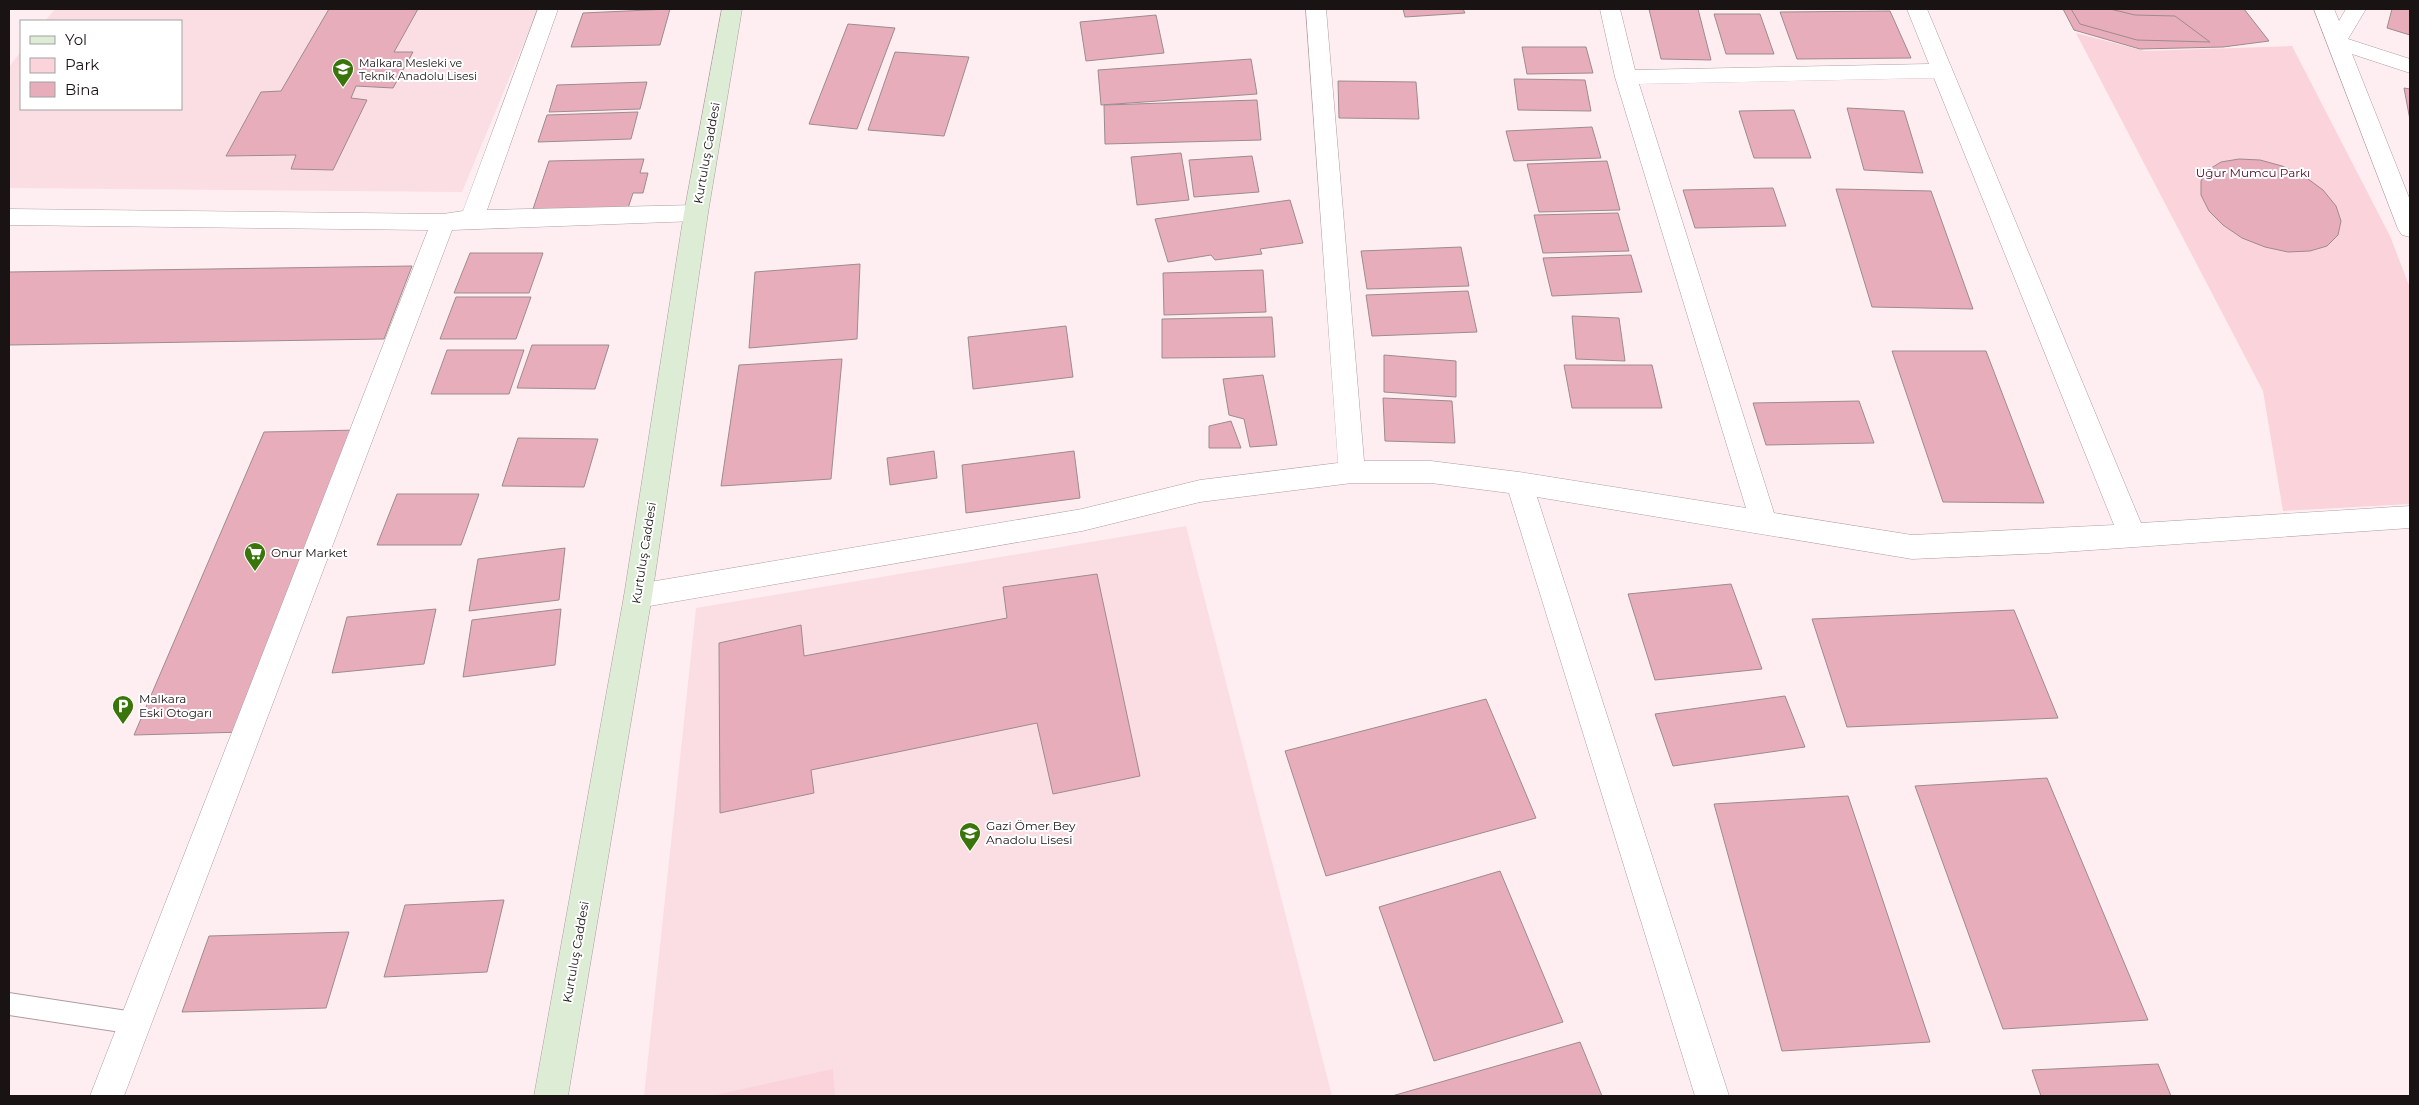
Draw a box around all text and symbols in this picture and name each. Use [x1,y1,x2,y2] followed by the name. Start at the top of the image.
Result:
[20,20,182,110] legend
[65,30,87,49] text: Yol
[65,55,99,74] text: Park
[359,56,477,83] place label: Malkara Mesleki ve Teknik Anadolu Lisesi
[331,57,355,88] school or university icon: Malkara Mesleki ve Teknik Anadolu Lisesi
[65,80,99,99] text: Bina
[690,101,723,205] street label: Kurtuluş Caddesi
[2196,165,2310,180] park label: Uğur Mumcu Parkı
[628,501,659,605] street label: Kurtuluş Caddesi
[243,541,267,572] supermarket icon: Onur Market
[271,545,348,560] place label: Onur Market
[139,691,212,720] place label: Malkara Eski Otogarı
[111,694,135,725] parking icon: Malkara Eski Otogarı
[986,818,1076,847] place label: Gazi Ömer Bey Anadolu Lisesi
[958,821,982,852] school or university icon: Gazi Ömer Bey Anadolu Lisesi
[559,900,592,1004] street label: Kurtuluş Caddesi

